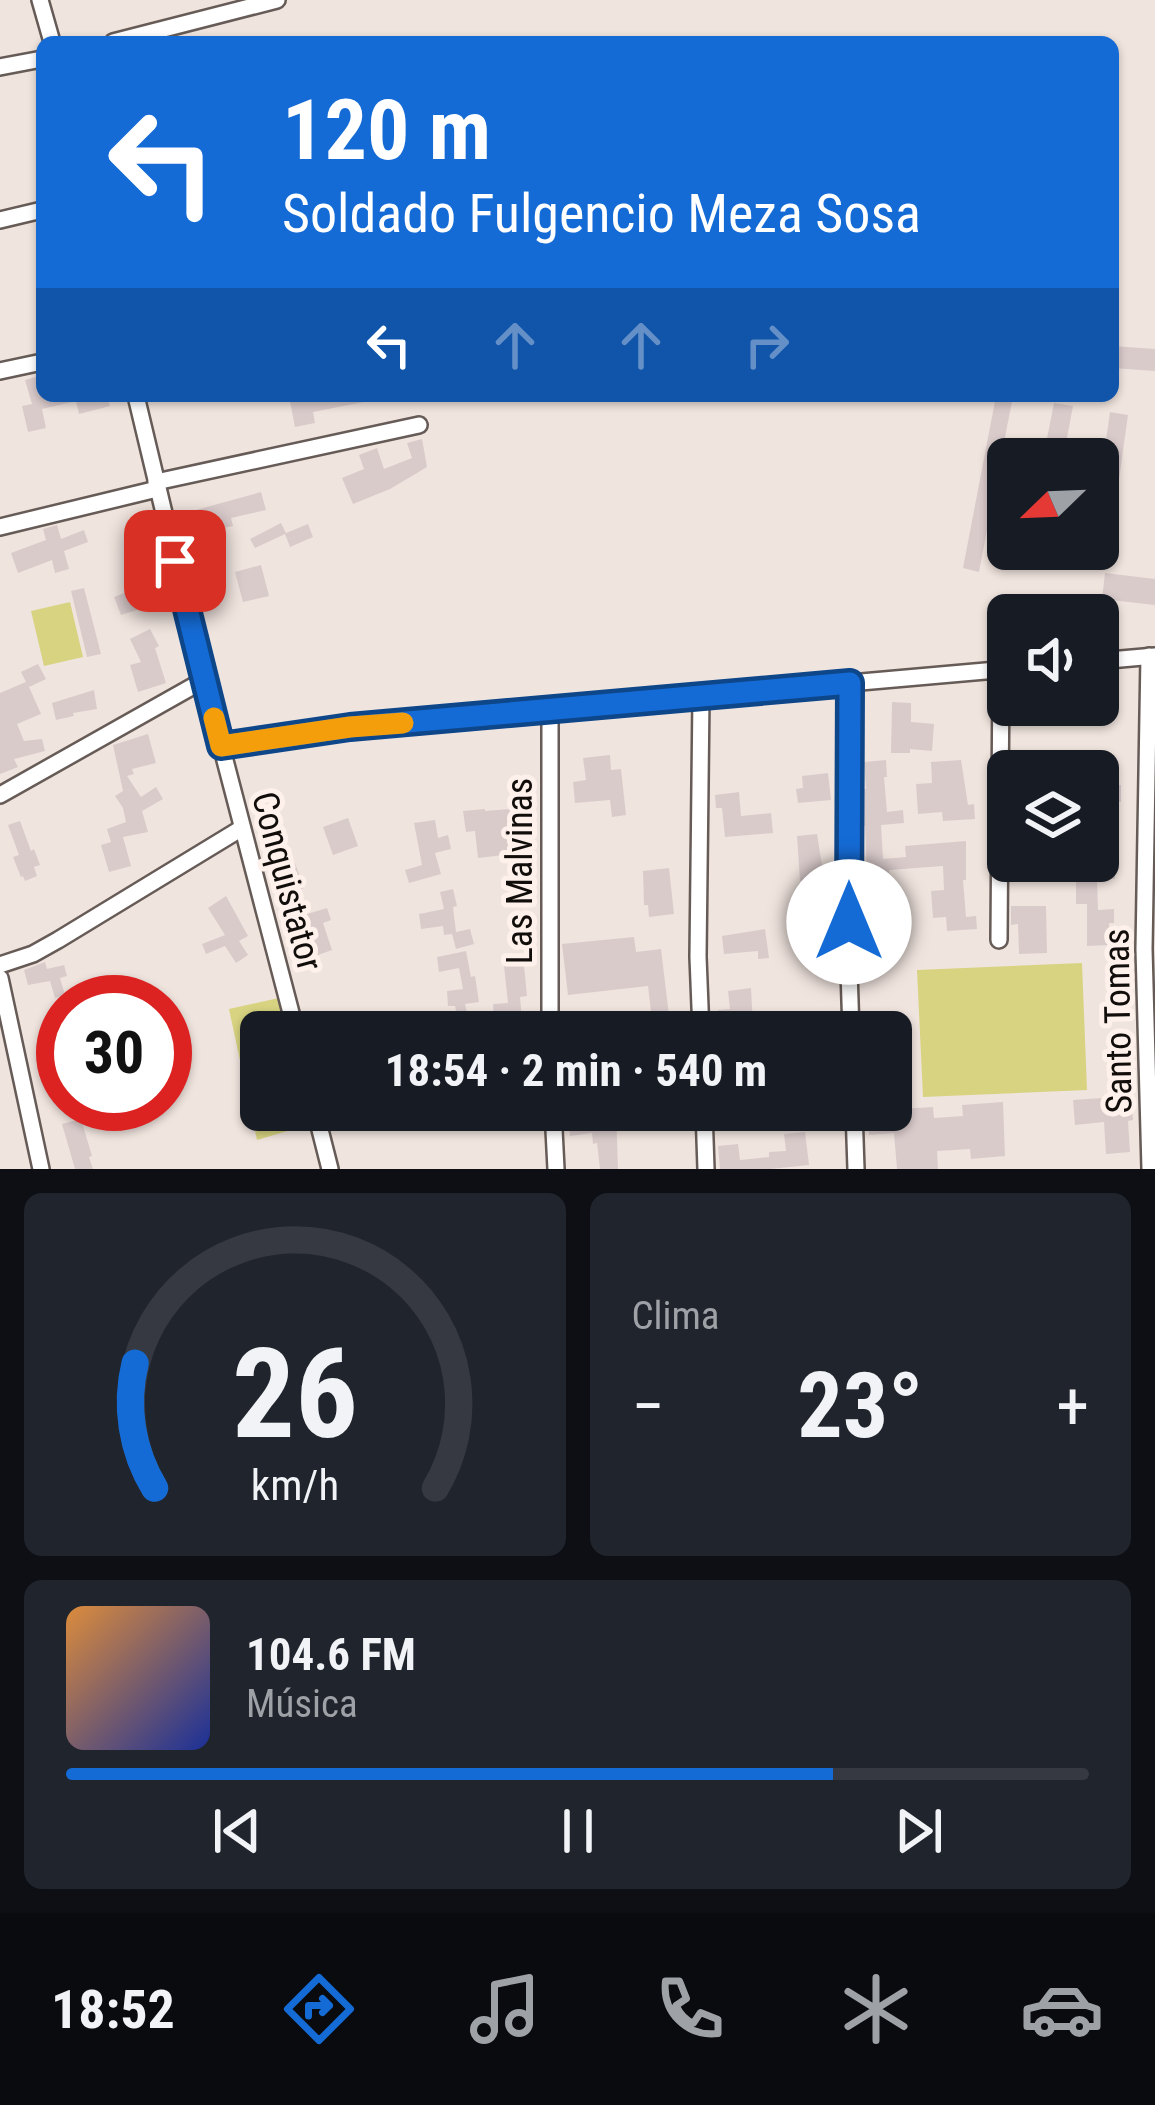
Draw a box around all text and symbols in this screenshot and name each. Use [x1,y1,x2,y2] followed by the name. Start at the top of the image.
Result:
[282,81,491,180] text: 120 m
[84,84,240,240] icon: left
[282,182,921,245] text: Soldado Fulgencio Meza Sosa
[356,312,422,378] icon: left
[482,312,548,378] icon: ahead
[608,312,674,378] icon: ahead
[734,312,800,378] icon: right
[987,438,1119,570] north arrow
[987,438,1119,882] map controls
[124,510,226,612] pin
[142,528,208,594] icon: arrive
[987,594,1119,726] button: sound
[987,750,1119,882] button: layers
[499,778,541,964] street label: Las Malvinas
[243,787,331,975] street label: Conquistator
[786,859,912,985] position arrow
[1095,928,1141,1114] street label: Santo Tomas
[36,975,192,1131] speed limit sign: 30
[385,1044,767,1097] text: 18:54 · 2 min · 540 m
[632,1293,720,1339] text: Clima
[232,1321,358,1467] text: 26
[797,1354,923,1459] text: 23°
[632,1368,665,1445] text: −
[1056,1368,1089,1445] text: +
[251,1459,339,1509] text: km/h
[246,1628,416,1681] text: 104.6 FM
[246,1681,358,1727] text: Música
[204,1798,270,1864] icon: previous
[545,1798,611,1864] icon: pause
[886,1798,952,1864] icon: next
[277,1967,361,2051] icon: directions
[463,1967,547,2051] icon: music
[648,1967,732,2051] icon: phone
[834,1967,918,2051] icon: climate
[1020,1967,1104,2051] icon: car
[51,1978,175,2041] text: 18:52

